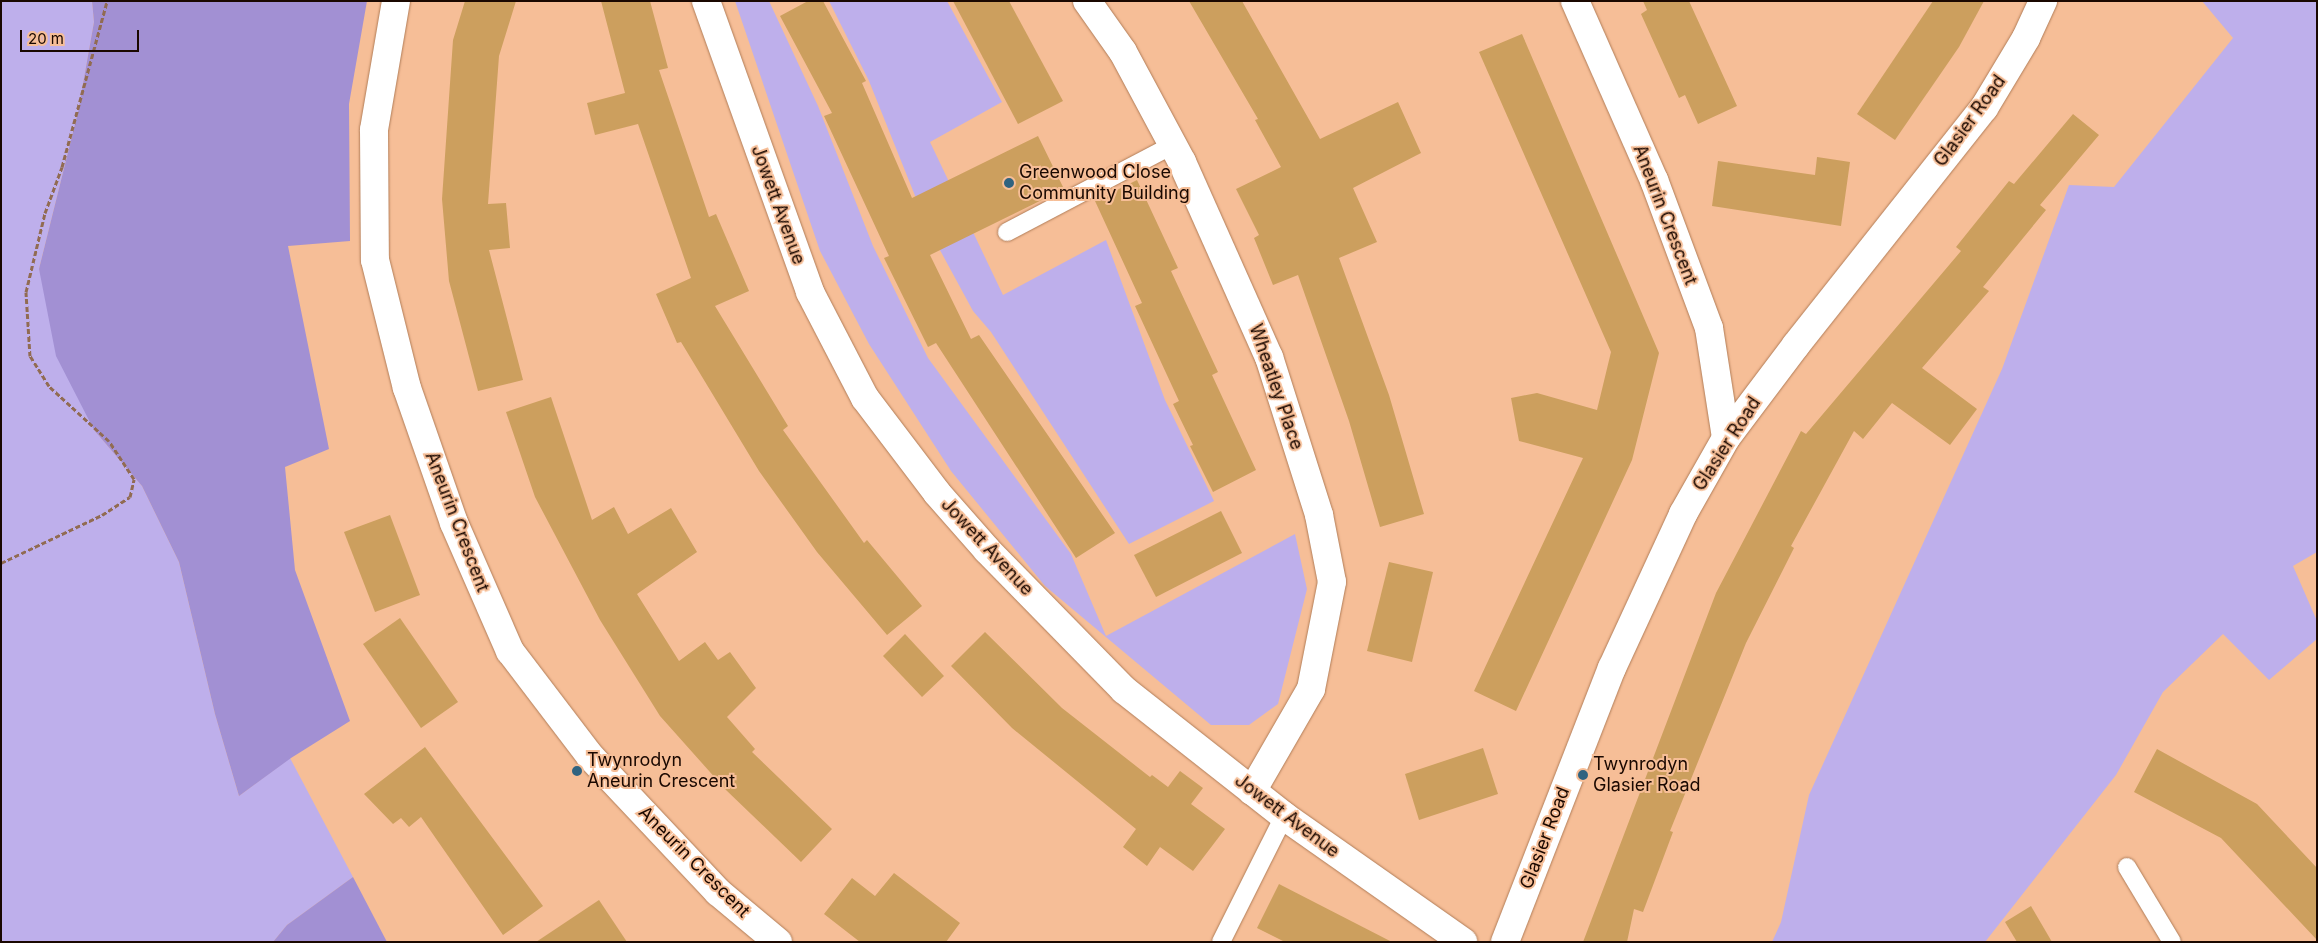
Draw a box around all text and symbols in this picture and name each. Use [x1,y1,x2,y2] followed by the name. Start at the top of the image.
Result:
[22,20,141,52] scale bar
[28,29,64,48] text: 20 m
[1930,71,2010,171] street label: Glasier Road
[746,142,810,268] street label: Jowett Avenue
[1628,142,1702,288] street label: Aneurin Crescent
[1019,162,1190,204] place label: Greenwood Close Community Building
[1003,177,1015,189] marker: Greenwood Close Community Building
[1244,321,1308,453] street label: Wheatley Place
[1689,393,1765,495] street label: Glasier Road
[420,449,494,595] street label: Aneurin Crescent
[936,494,1038,600] street label: Jowett Avenue
[587,750,735,792] place label: Twynrodyn Aneurin Crescent
[1593,754,1701,796] place label: Twynrodyn Glasier Road
[571,765,583,777] marker: Twynrodyn Aneurin Crescent
[1577,769,1589,781] marker: Twynrodyn Glasier Road
[1230,770,1344,862] street label: Jowett Avenue
[1516,784,1574,892] street label: Glasier Road
[634,802,754,922] street label: Aneurin Crescent

